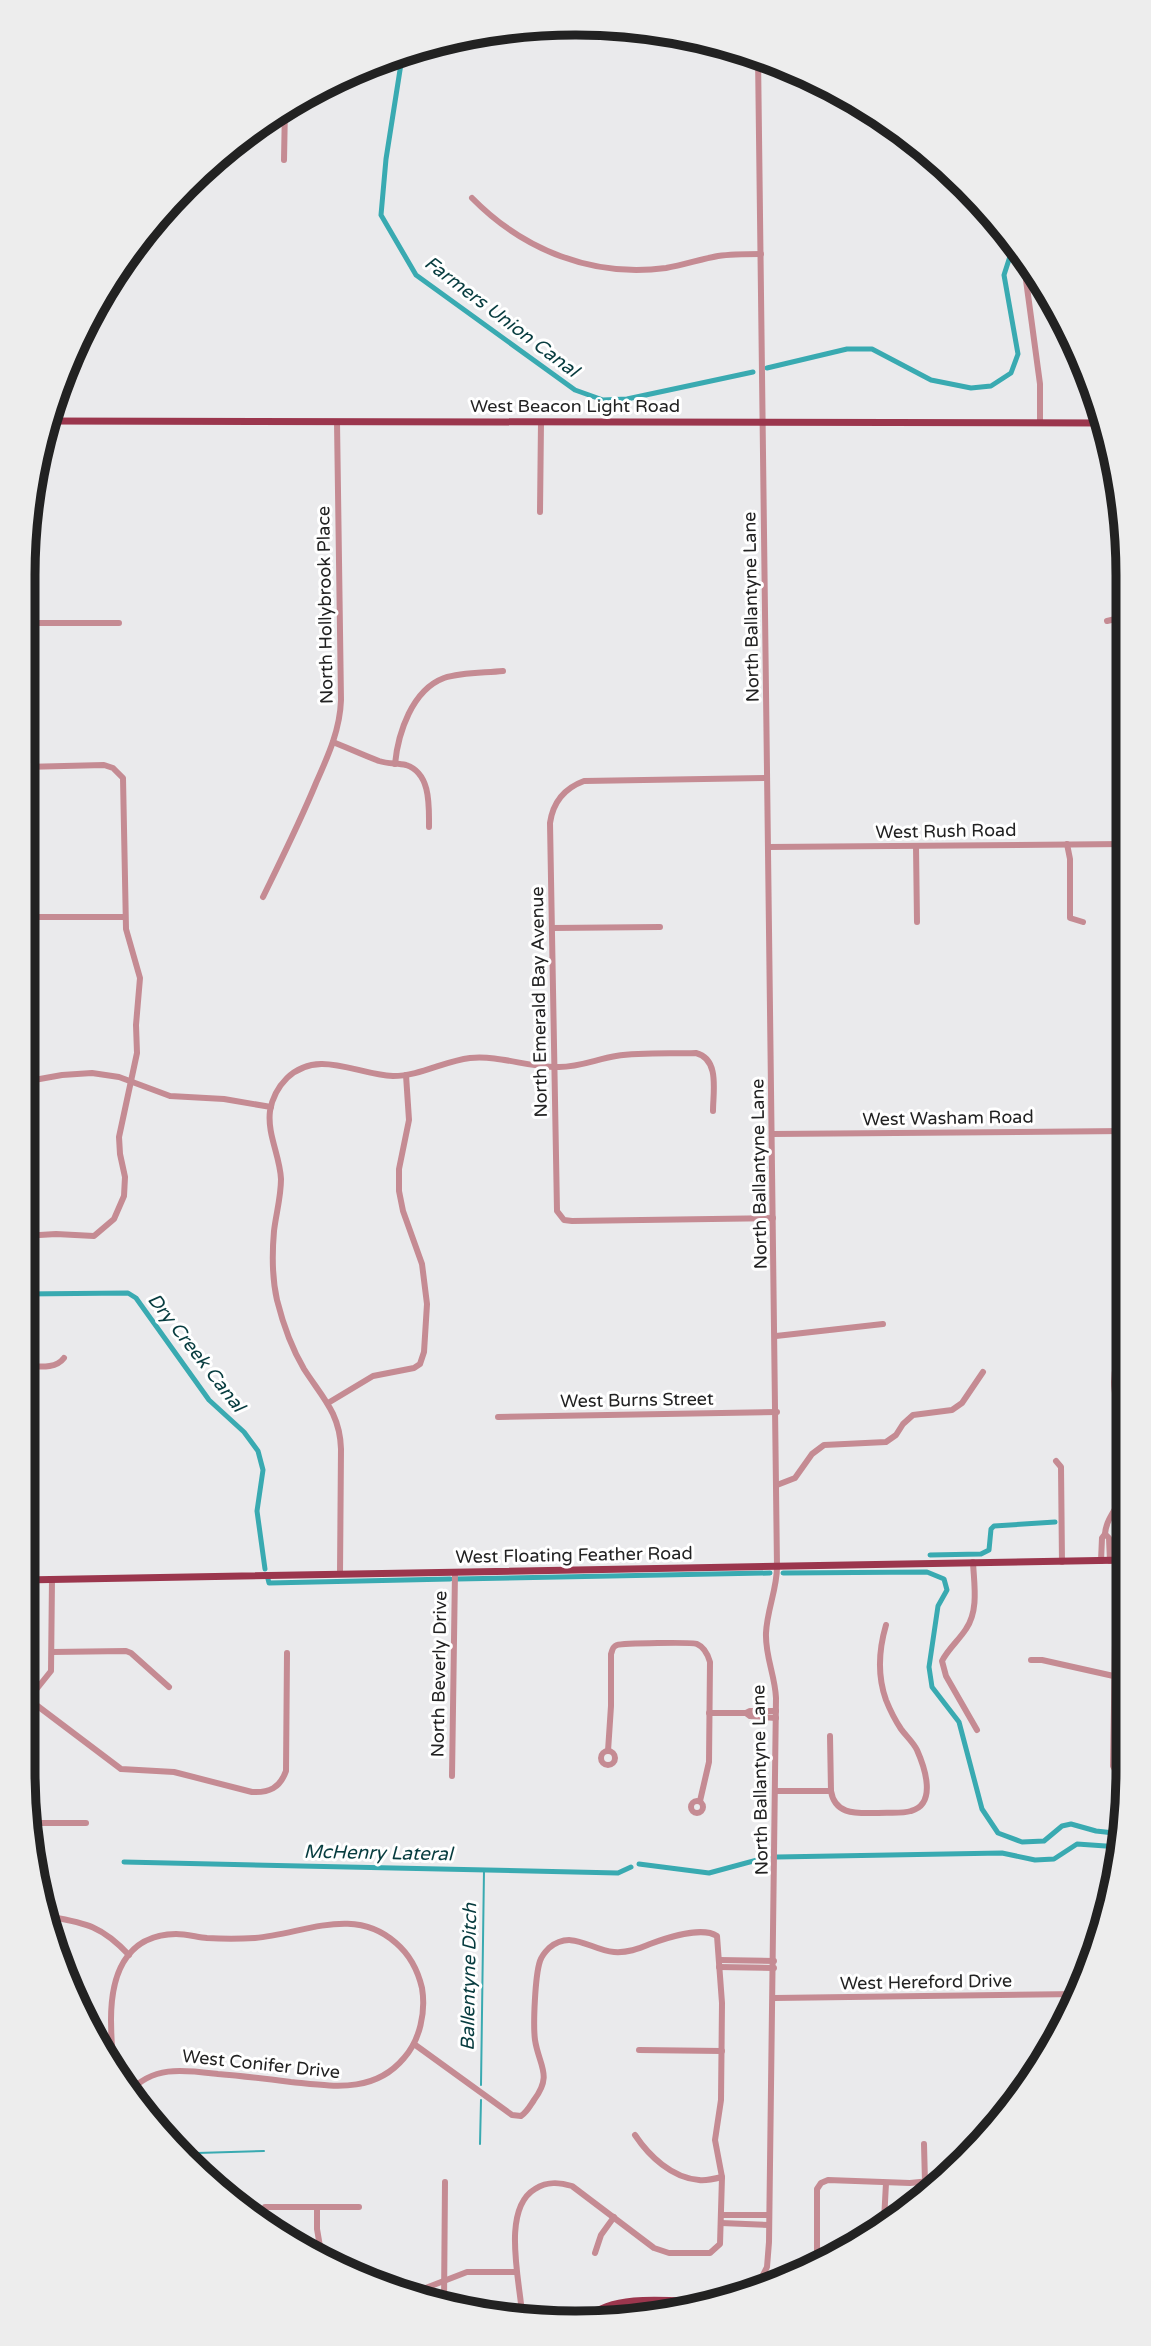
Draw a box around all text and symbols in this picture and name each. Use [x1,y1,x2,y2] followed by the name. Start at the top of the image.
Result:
[420,252,584,383] water label: Farmers Union Canal
[470,395,680,417] street label: West Beacon Light Road
[312,506,338,704] street label: North Hollybrook Place
[738,511,764,703] street label: North Ballantyne Lane
[875,819,1017,843] street label: West Rush Road
[526,886,552,1118] street label: North Emerald Bay Avenue
[746,1078,772,1270] street label: North Ballantyne Lane
[862,1106,1034,1130] street label: West Washam Road
[143,1289,251,1418] water label: Dry Creek Canal
[560,1388,714,1412] street label: West Burns Street
[455,1542,693,1568] street label: West Floating Feather Road
[427,1590,451,1758] street label: North Beverly Drive
[747,1684,773,1876] street label: North Ballantyne Lane
[303,1841,455,1865] water label: McHenry Lateral
[457,1903,481,2051] water label: Ballentyne Ditch
[840,1969,1012,1995] street label: West Hereford Drive
[181,2045,341,2083] street label: West Conifer Drive

